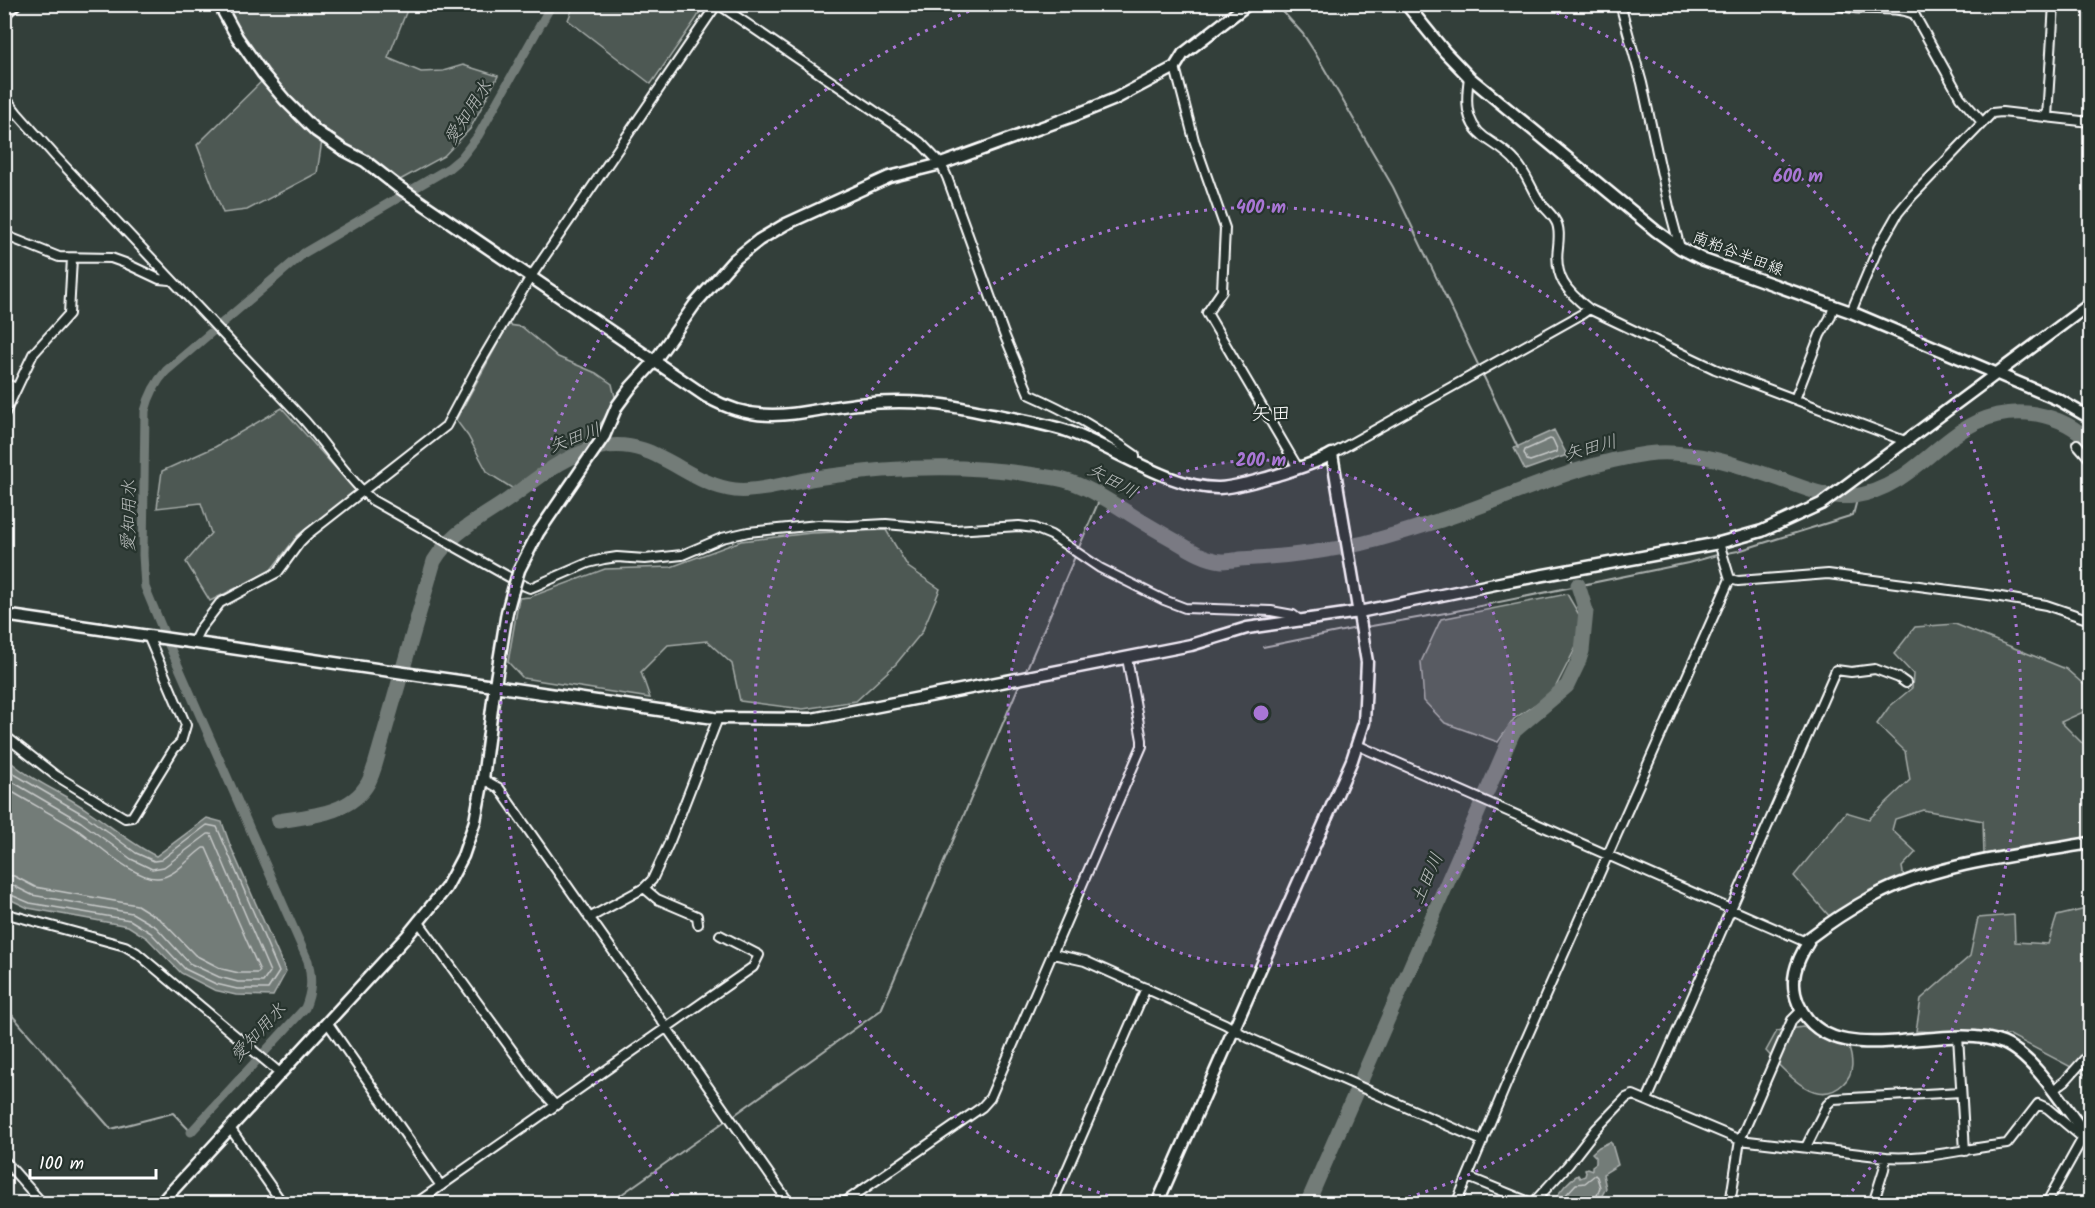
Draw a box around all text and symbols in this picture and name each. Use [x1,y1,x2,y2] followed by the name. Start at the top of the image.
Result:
[437,75,501,151] water label: 愛知用水
[1773,163,1823,192] text: 600 m
[1236,194,1286,223] text: 400 m
[1689,225,1787,283] street label: 南粕谷半田線
[1251,399,1291,431] district label: 矢田
[545,416,605,462] water label: 矢田川
[1561,428,1621,470] water label: 矢田川
[1236,447,1287,476] text: 200 m
[1081,457,1143,507] water label: 矢田川
[115,480,145,552] water label: 愛知用水
[1251,703,1271,723] centre of rings
[1404,848,1452,910] water label: 土田川
[224,997,294,1069] water label: 愛知用水
[30,1142,156,1180] scale bar
[39,1150,84,1179] text: 100 m

